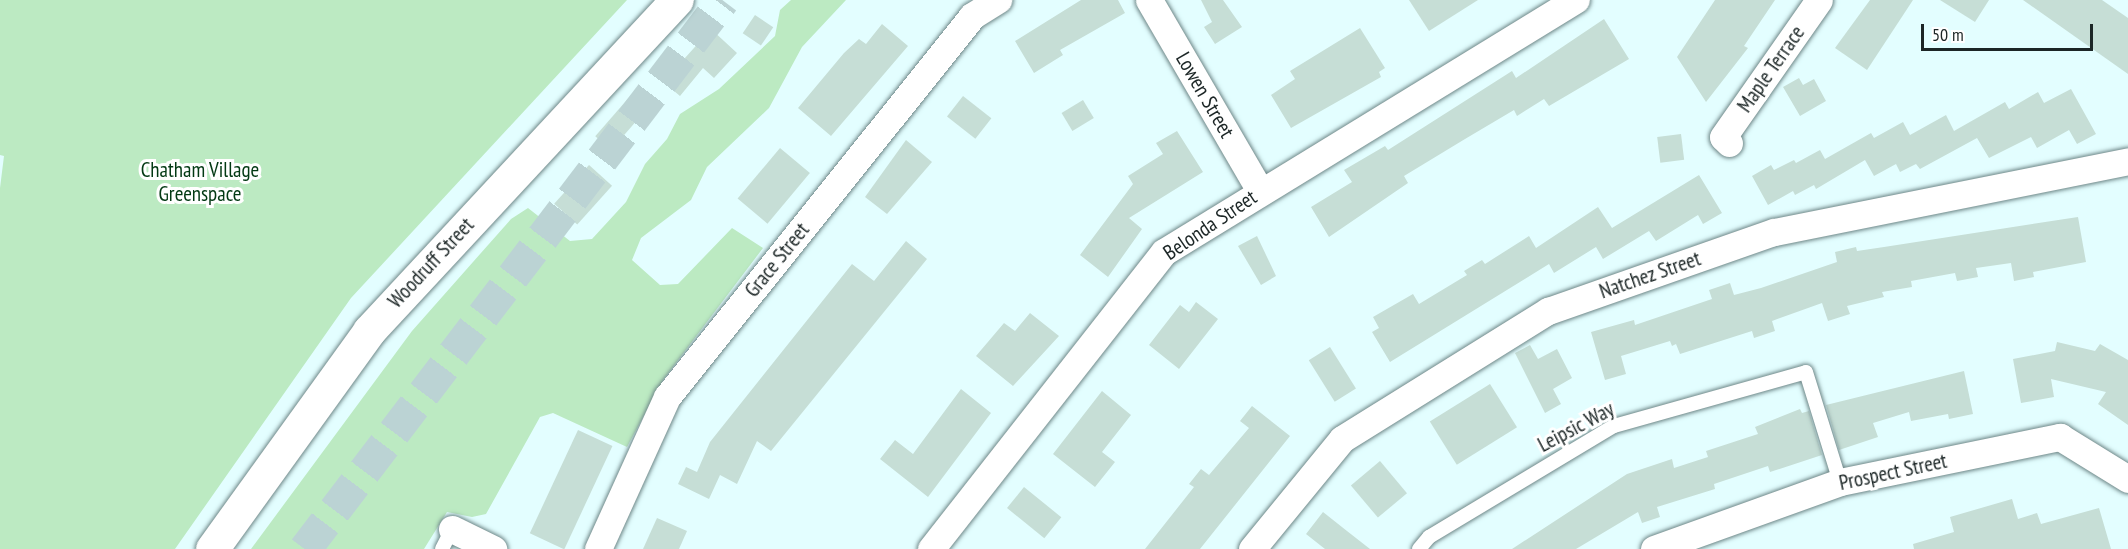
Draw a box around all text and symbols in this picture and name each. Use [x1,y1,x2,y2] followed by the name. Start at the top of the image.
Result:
[1924,12,2096,50] scale bar
[1732,21,1810,117] street label: Maple Terrace
[1932,23,1964,46] text: 50 m
[1170,48,1240,142] street label: Lowen Street
[140,157,260,207] park label: Chatham Village Greenspace
[1159,185,1261,265] street label: Belonda Street
[383,213,479,313] street label: Woodruff Street
[739,218,815,302] street label: Grace Street
[1596,246,1704,304] street label: Natchez Street
[1533,396,1619,458] street label: Leipsic Way
[1837,448,1949,496] street label: Prospect Street

